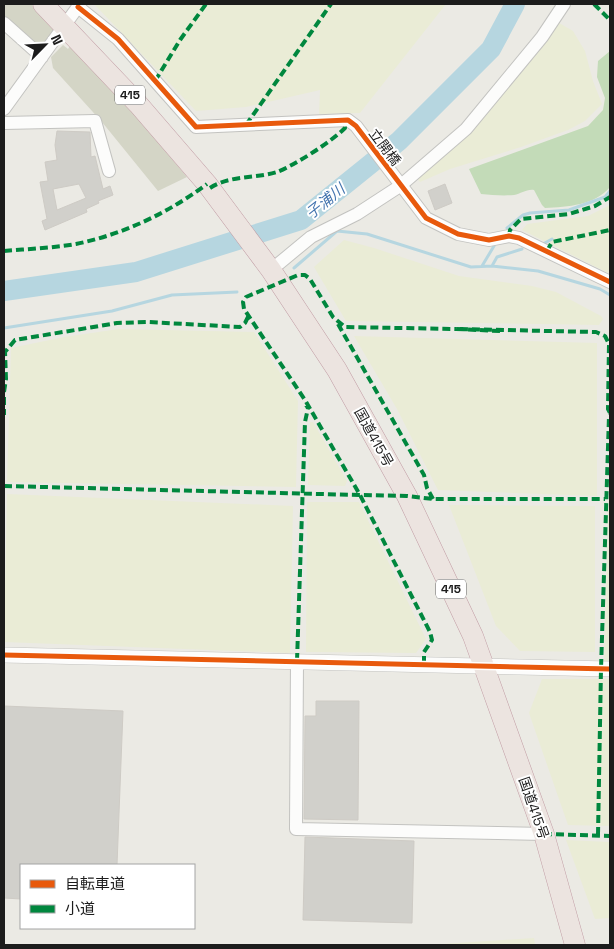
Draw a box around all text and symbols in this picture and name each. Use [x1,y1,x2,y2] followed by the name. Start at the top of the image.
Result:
[20,20,70,70] north arrow
[47,32,67,48] text: N
[115,86,145,104] road number: 415
[365,125,405,169] street label: 立開橋
[302,178,350,223] water label: 子浦川
[350,404,398,470] street label: 国道415号
[436,580,466,598] road number: 415
[515,775,553,841] street label: 国道415号
[20,864,195,929] legend
[65,874,125,893] text: 自転車道
[65,899,95,918] text: 小道

